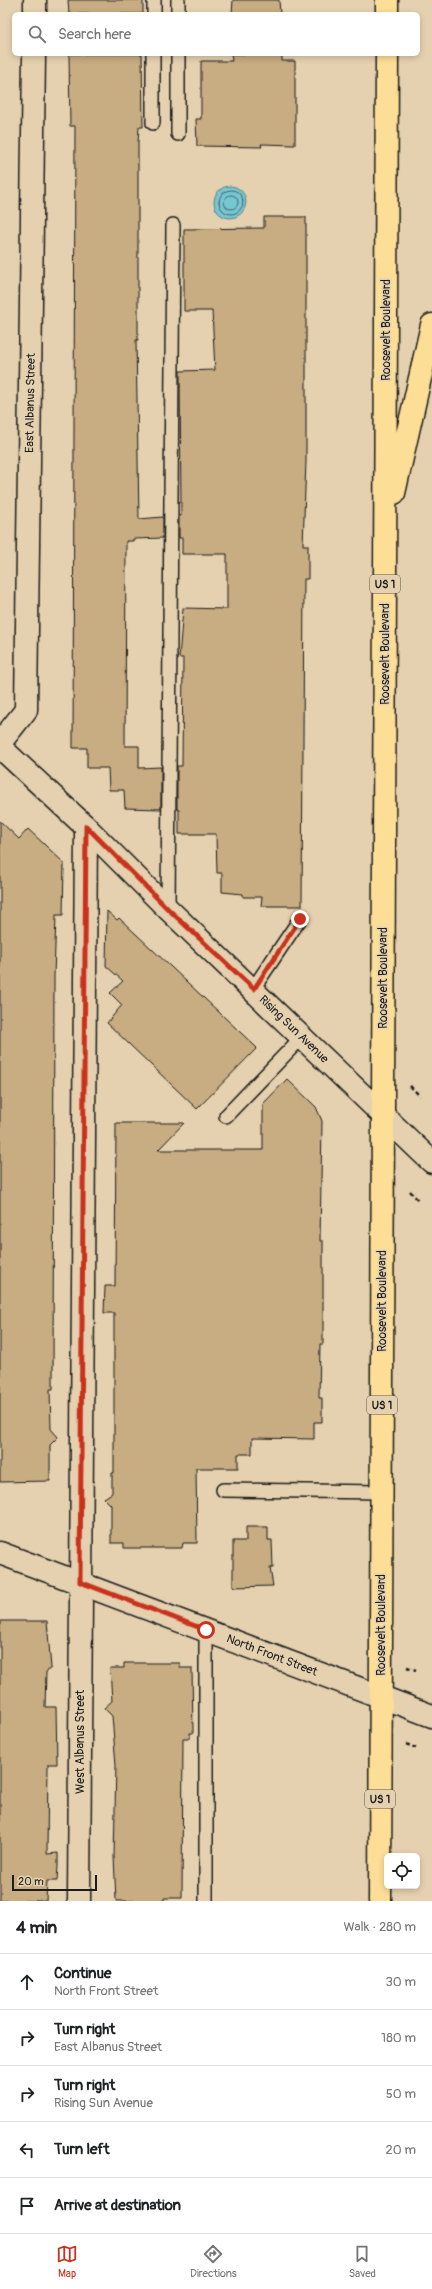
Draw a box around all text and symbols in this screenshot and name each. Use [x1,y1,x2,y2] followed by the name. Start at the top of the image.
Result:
[12,12,420,56] search box
[26,23,48,45] icon: search
[58,25,131,44] text: Search here
[379,279,394,381] street label: Roosevelt Boulevard
[22,353,39,453] street label: East Albanus Street
[370,575,400,593] road number: US 1
[378,603,393,705] street label: Roosevelt Boulevard
[291,910,309,928] route end
[376,927,391,1029] street label: Roosevelt Boulevard
[256,992,332,1066] street label: Rising Sun Avenue
[375,1250,390,1352] street label: Roosevelt Boulevard
[367,1396,397,1414] road number: US 1
[374,1574,389,1676] street label: Roosevelt Boulevard
[197,1621,215,1639] route start
[224,1631,320,1680] street label: North Front Street
[73,1690,88,1794] street label: West Albanus Street
[365,1790,395,1808] road number: US 1
[384,1853,420,1889] map controls
[384,1853,420,1889] button: locate
[12,1873,97,1892] scale bar
[18,1875,44,1888] text: 20 m
[16,1917,57,1938] text: 4 min
[343,1919,416,1935] text: Walk · 280 m
[54,1964,112,1983] text: Continue
[16,1971,38,1993] icon: ahead
[386,1974,416,1990] text: 30 m
[54,1983,158,1999] text: North Front Street
[54,2020,115,2039] text: Turn right
[16,2027,38,2049] icon: right
[381,2030,416,2046] text: 180 m
[54,2039,162,2055] text: East Albanus Street
[54,2076,115,2095] text: Turn right
[16,2083,38,2105] icon: right
[386,2086,416,2102] text: 50 m
[54,2095,153,2111] text: Rising Sun Avenue
[16,2139,38,2161] icon: left
[54,2140,110,2159] text: Turn left
[385,2142,416,2158] text: 20 m
[16,2195,38,2217] icon: arrive
[54,2196,181,2215] text: Arrive at destination
[56,2243,78,2280] tab: Map
[190,2243,237,2280] tab: Directions
[349,2243,376,2280] tab: Saved

